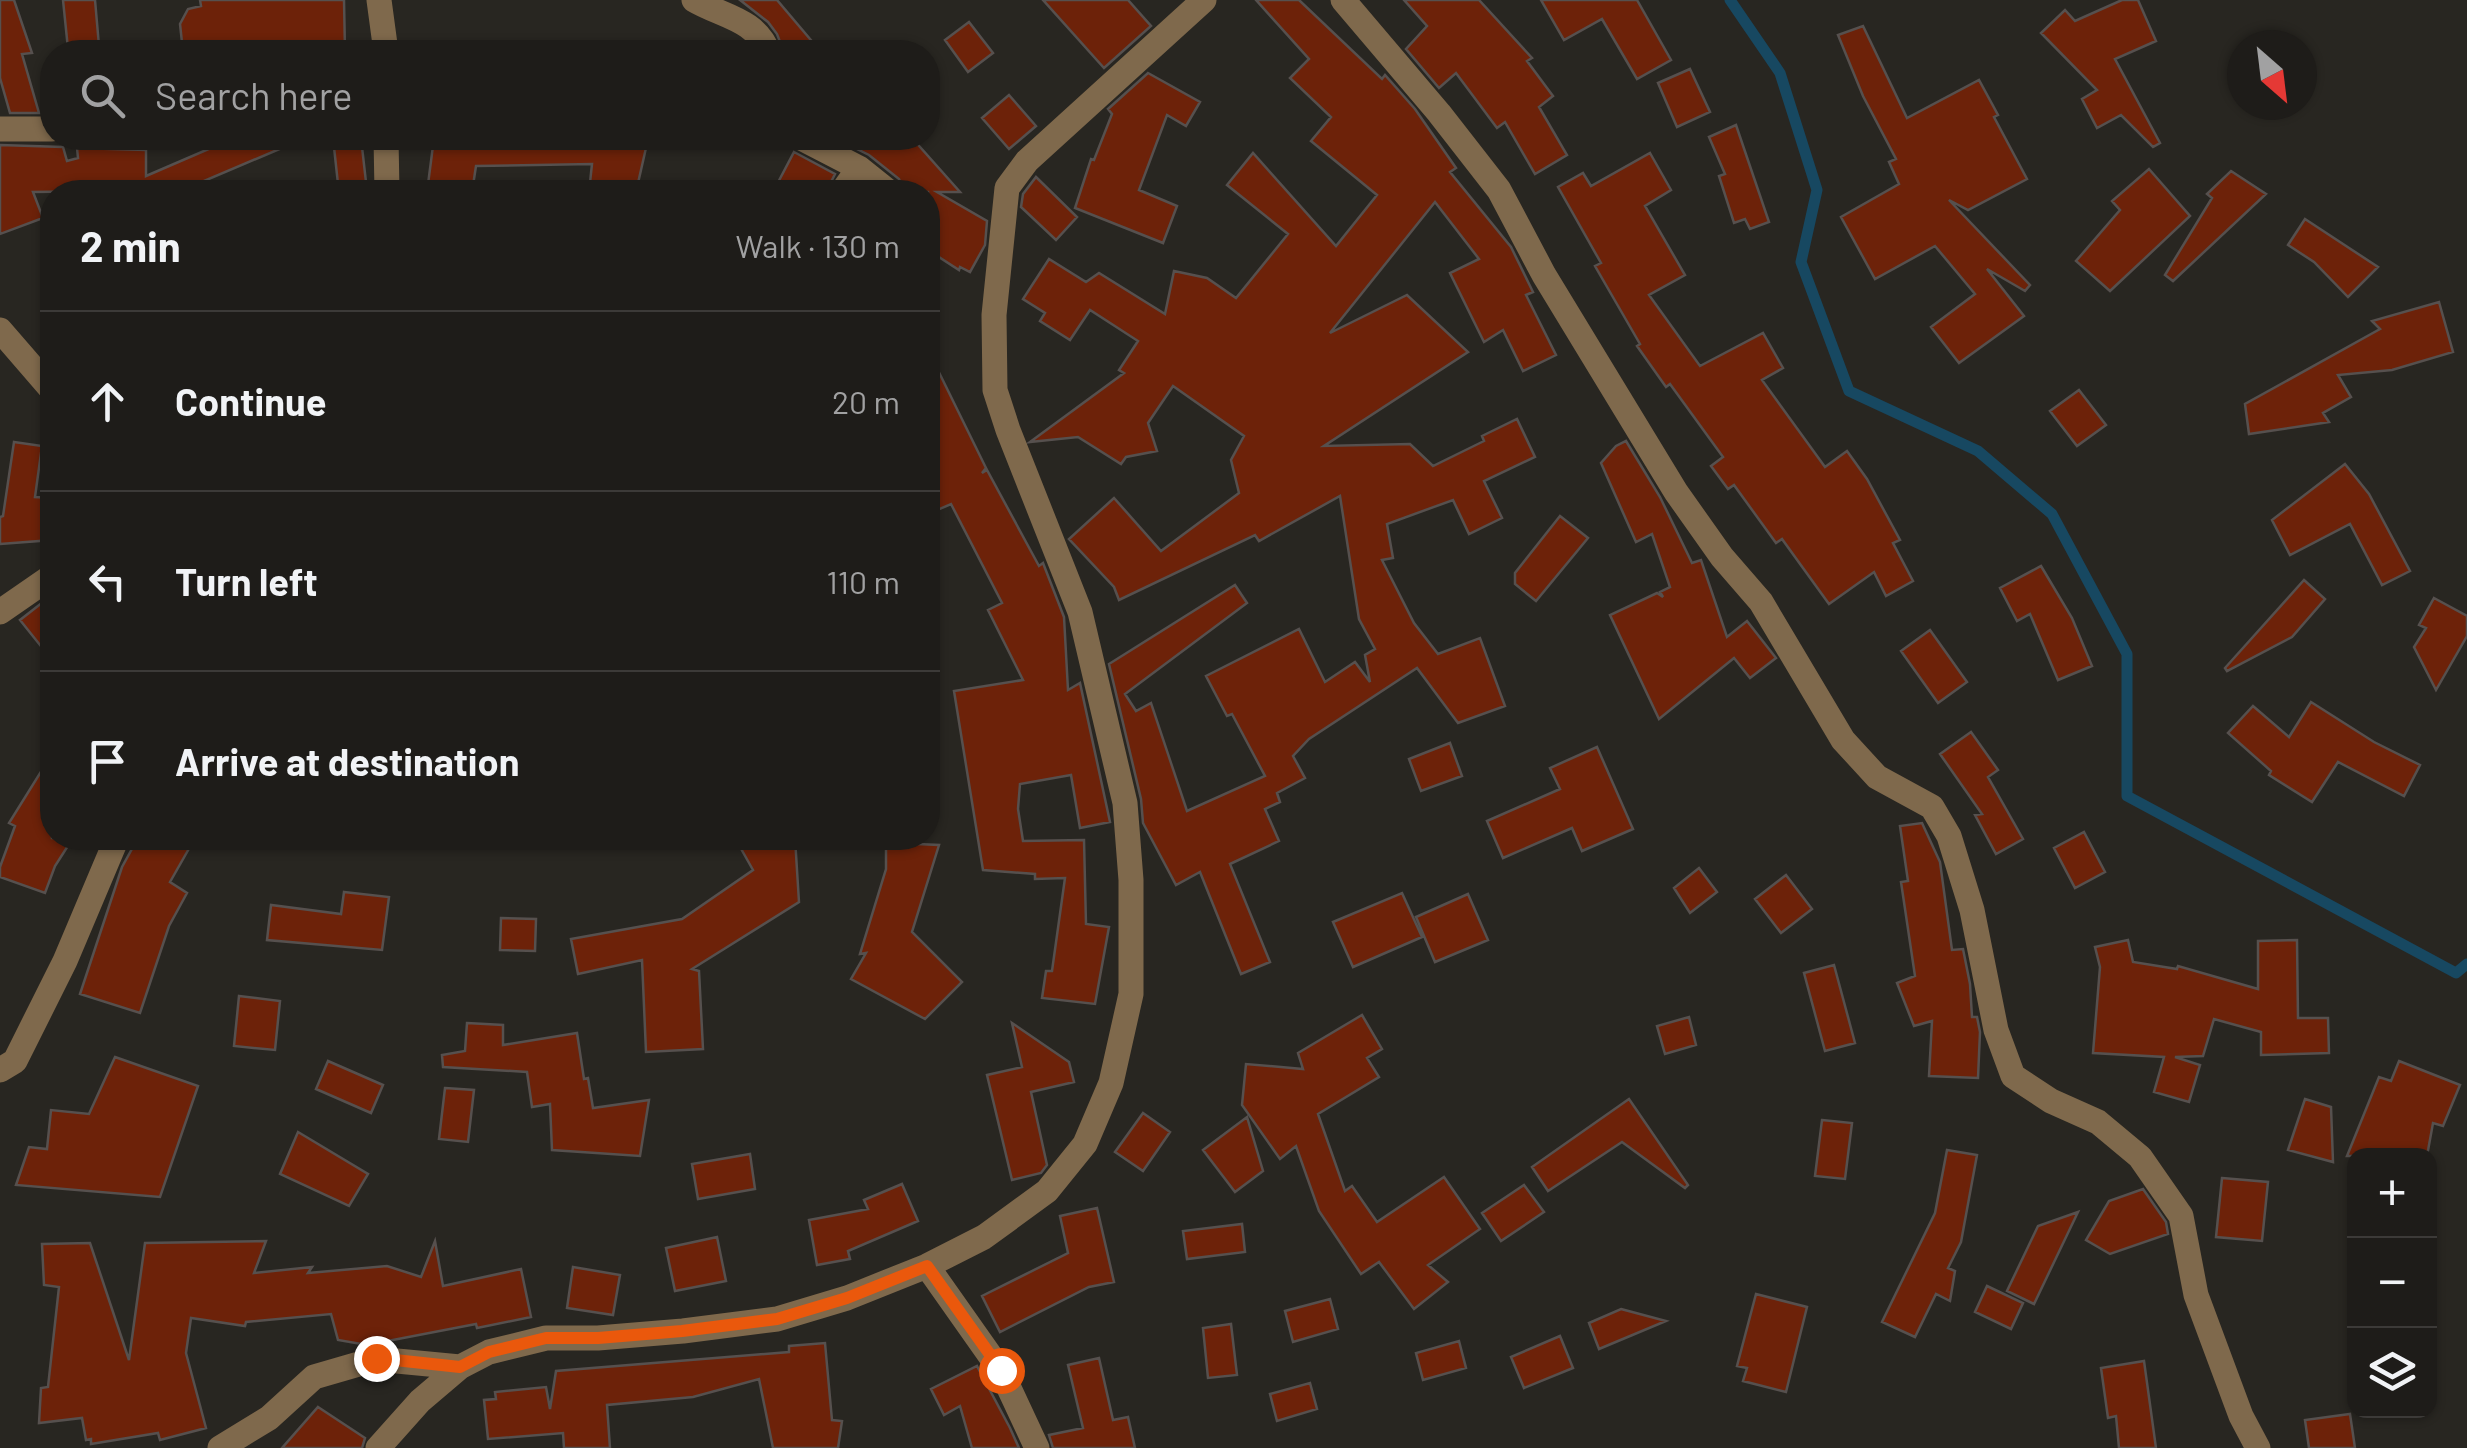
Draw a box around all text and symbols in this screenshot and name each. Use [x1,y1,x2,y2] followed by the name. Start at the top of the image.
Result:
[2227,30,2317,120] north arrow
[40,40,940,150] search box
[75,68,130,123] icon: search
[155,72,353,118] text: Search here
[80,220,181,270] text: 2 min
[736,226,900,264] text: Walk · 130 m
[80,374,135,429] icon: ahead
[175,378,326,424] text: Continue
[832,382,900,420] text: 20 m
[80,554,135,609] icon: left
[175,558,318,604] text: Turn left
[827,562,900,600] text: 110 m
[80,734,135,789] icon: arrive
[175,738,520,784] text: Arrive at destination
[2347,1148,2437,1418] map controls
[2347,1148,2437,1238] button: +
[2347,1238,2437,1328] button: −
[2347,1328,2437,1418] button: layers
[354,1336,400,1382] route end
[979,1348,1025,1394] route start

